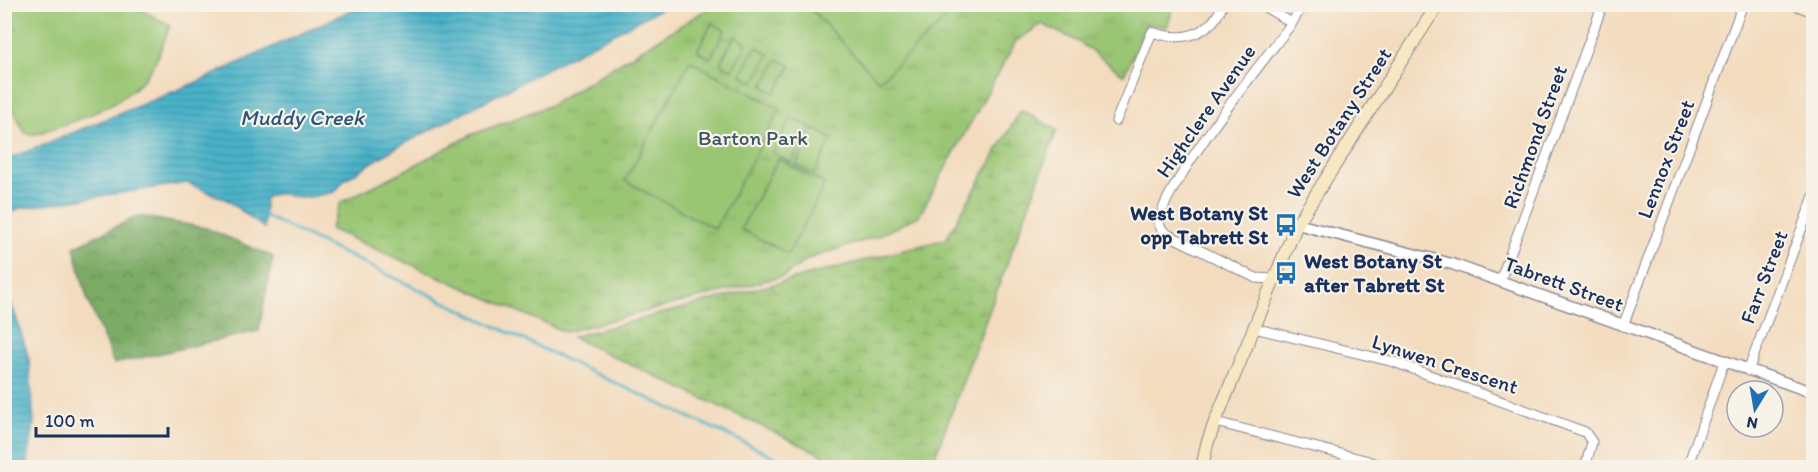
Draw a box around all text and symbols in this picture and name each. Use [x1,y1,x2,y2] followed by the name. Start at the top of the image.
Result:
[1150,39,1261,182] street label: Highclere Avenue
[1281,43,1397,203] street label: West Botany Street
[1497,62,1572,212] street label: Richmond Street
[1631,96,1700,222] street label: Lennox Street
[240,104,366,131] water label: Muddy Creek
[698,125,808,150] park label: Barton Park
[1130,200,1268,250] place label: West Botany St opp Tabrett St
[1273,212,1299,238] bus stop icon: West Botany St opp Tabrett St
[1734,227,1793,327] street label: Farr Street
[1304,248,1445,297] place label: West Botany St after Tabrett St
[1501,250,1627,317] street label: Tabrett Street
[1273,260,1299,286] bus stop icon: West Botany St after Tabrett St
[1369,328,1521,399] street label: Lynwen Crescent
[1725,379,1785,439] north arrow
[36,400,168,438] scale bar
[45,410,95,432] text: 100 m
[1745,413,1759,434] text: N

